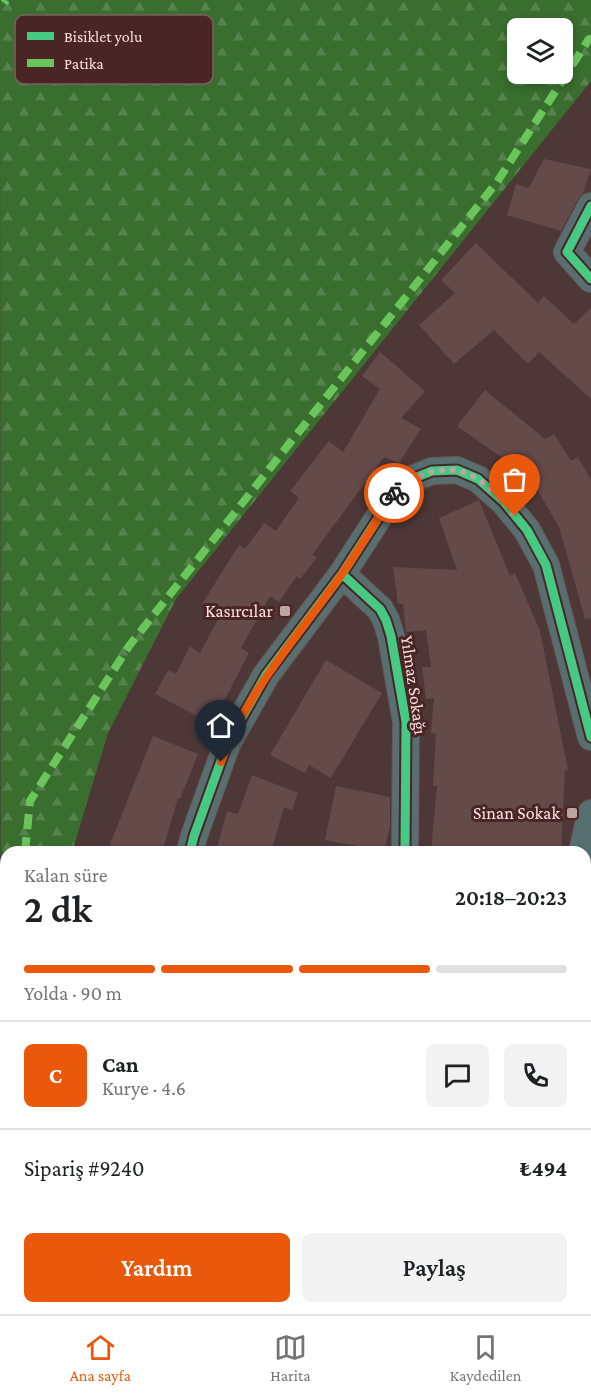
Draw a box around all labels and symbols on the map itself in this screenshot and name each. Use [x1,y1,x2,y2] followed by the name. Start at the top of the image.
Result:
[15,15,213,84] legend
[64,28,143,46] text: Bisiklet yolu
[64,55,104,72] text: Patika
[489,454,540,516] pin
[364,463,424,523] courier
[205,601,274,621] place label: Kasırcılar
[278,604,292,618] marker: Kasırcılar
[397,634,431,736] street label: Yılmaz Sokağı
[195,700,246,762] pin
[473,803,560,823] place label: Sinan Sokak
[565,806,579,820] marker: Sinan Sokak

